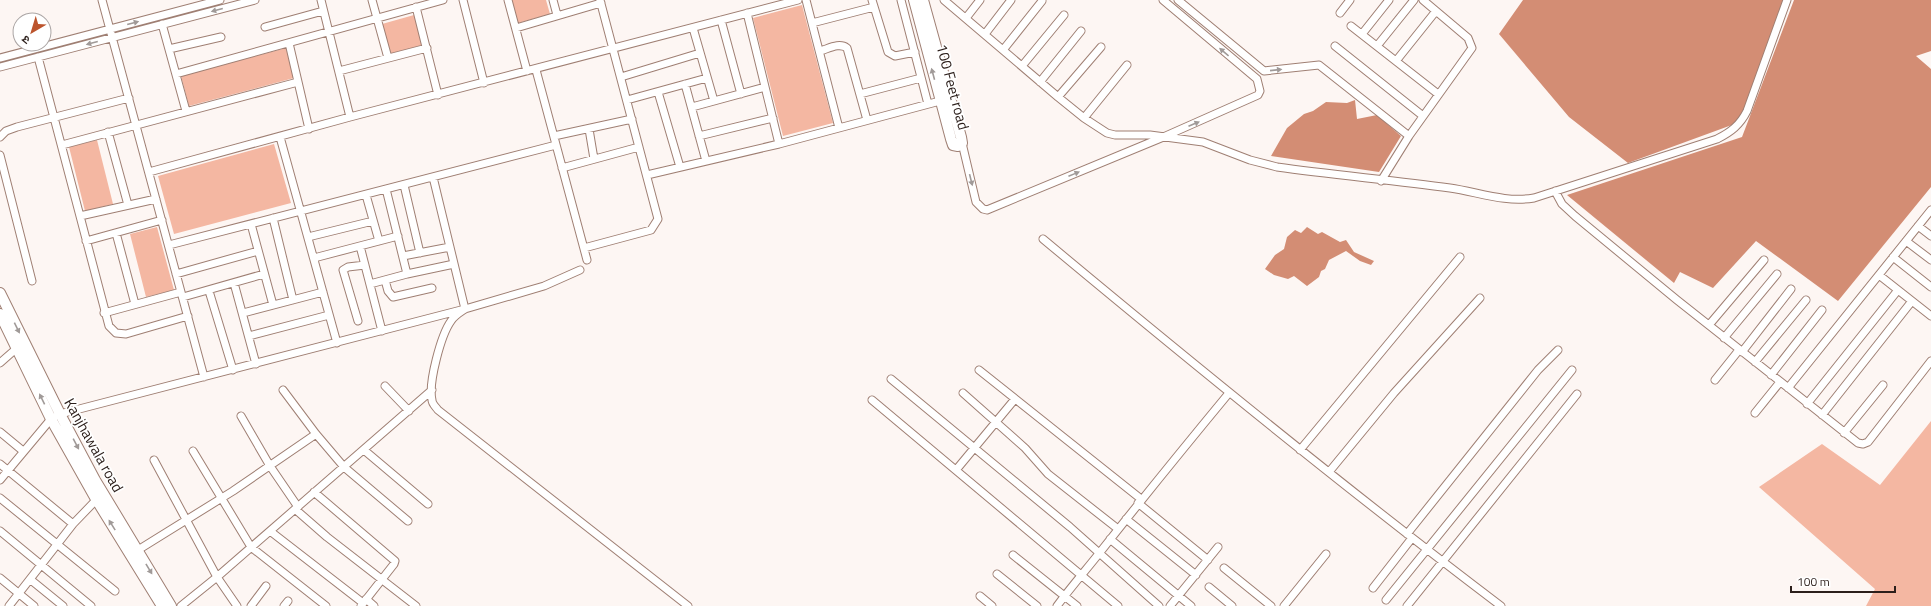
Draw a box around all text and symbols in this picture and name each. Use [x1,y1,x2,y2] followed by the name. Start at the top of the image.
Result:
[211,7,223,13] one-way arrow
[12,12,52,52] north arrow
[127,20,139,26] one-way arrow
[18,31,33,48] text: उ
[85,40,97,46] one-way arrow
[930,41,976,133] street label: 100 Feet road
[1219,47,1229,56] one-way arrow
[1270,67,1282,73] one-way arrow
[930,68,936,80] one-way arrow
[1189,121,1200,127] one-way arrow
[1069,170,1081,176] one-way arrow
[968,175,974,187] one-way arrow
[14,323,20,334] one-way arrow
[39,394,45,405] one-way arrow
[59,394,129,496] street label: Kanjhawala road
[73,438,79,450] one-way arrow
[108,519,115,531] one-way arrow
[145,563,152,575] one-way arrow
[1791,568,1895,594] scale bar
[1797,572,1830,591] text: 100 m

